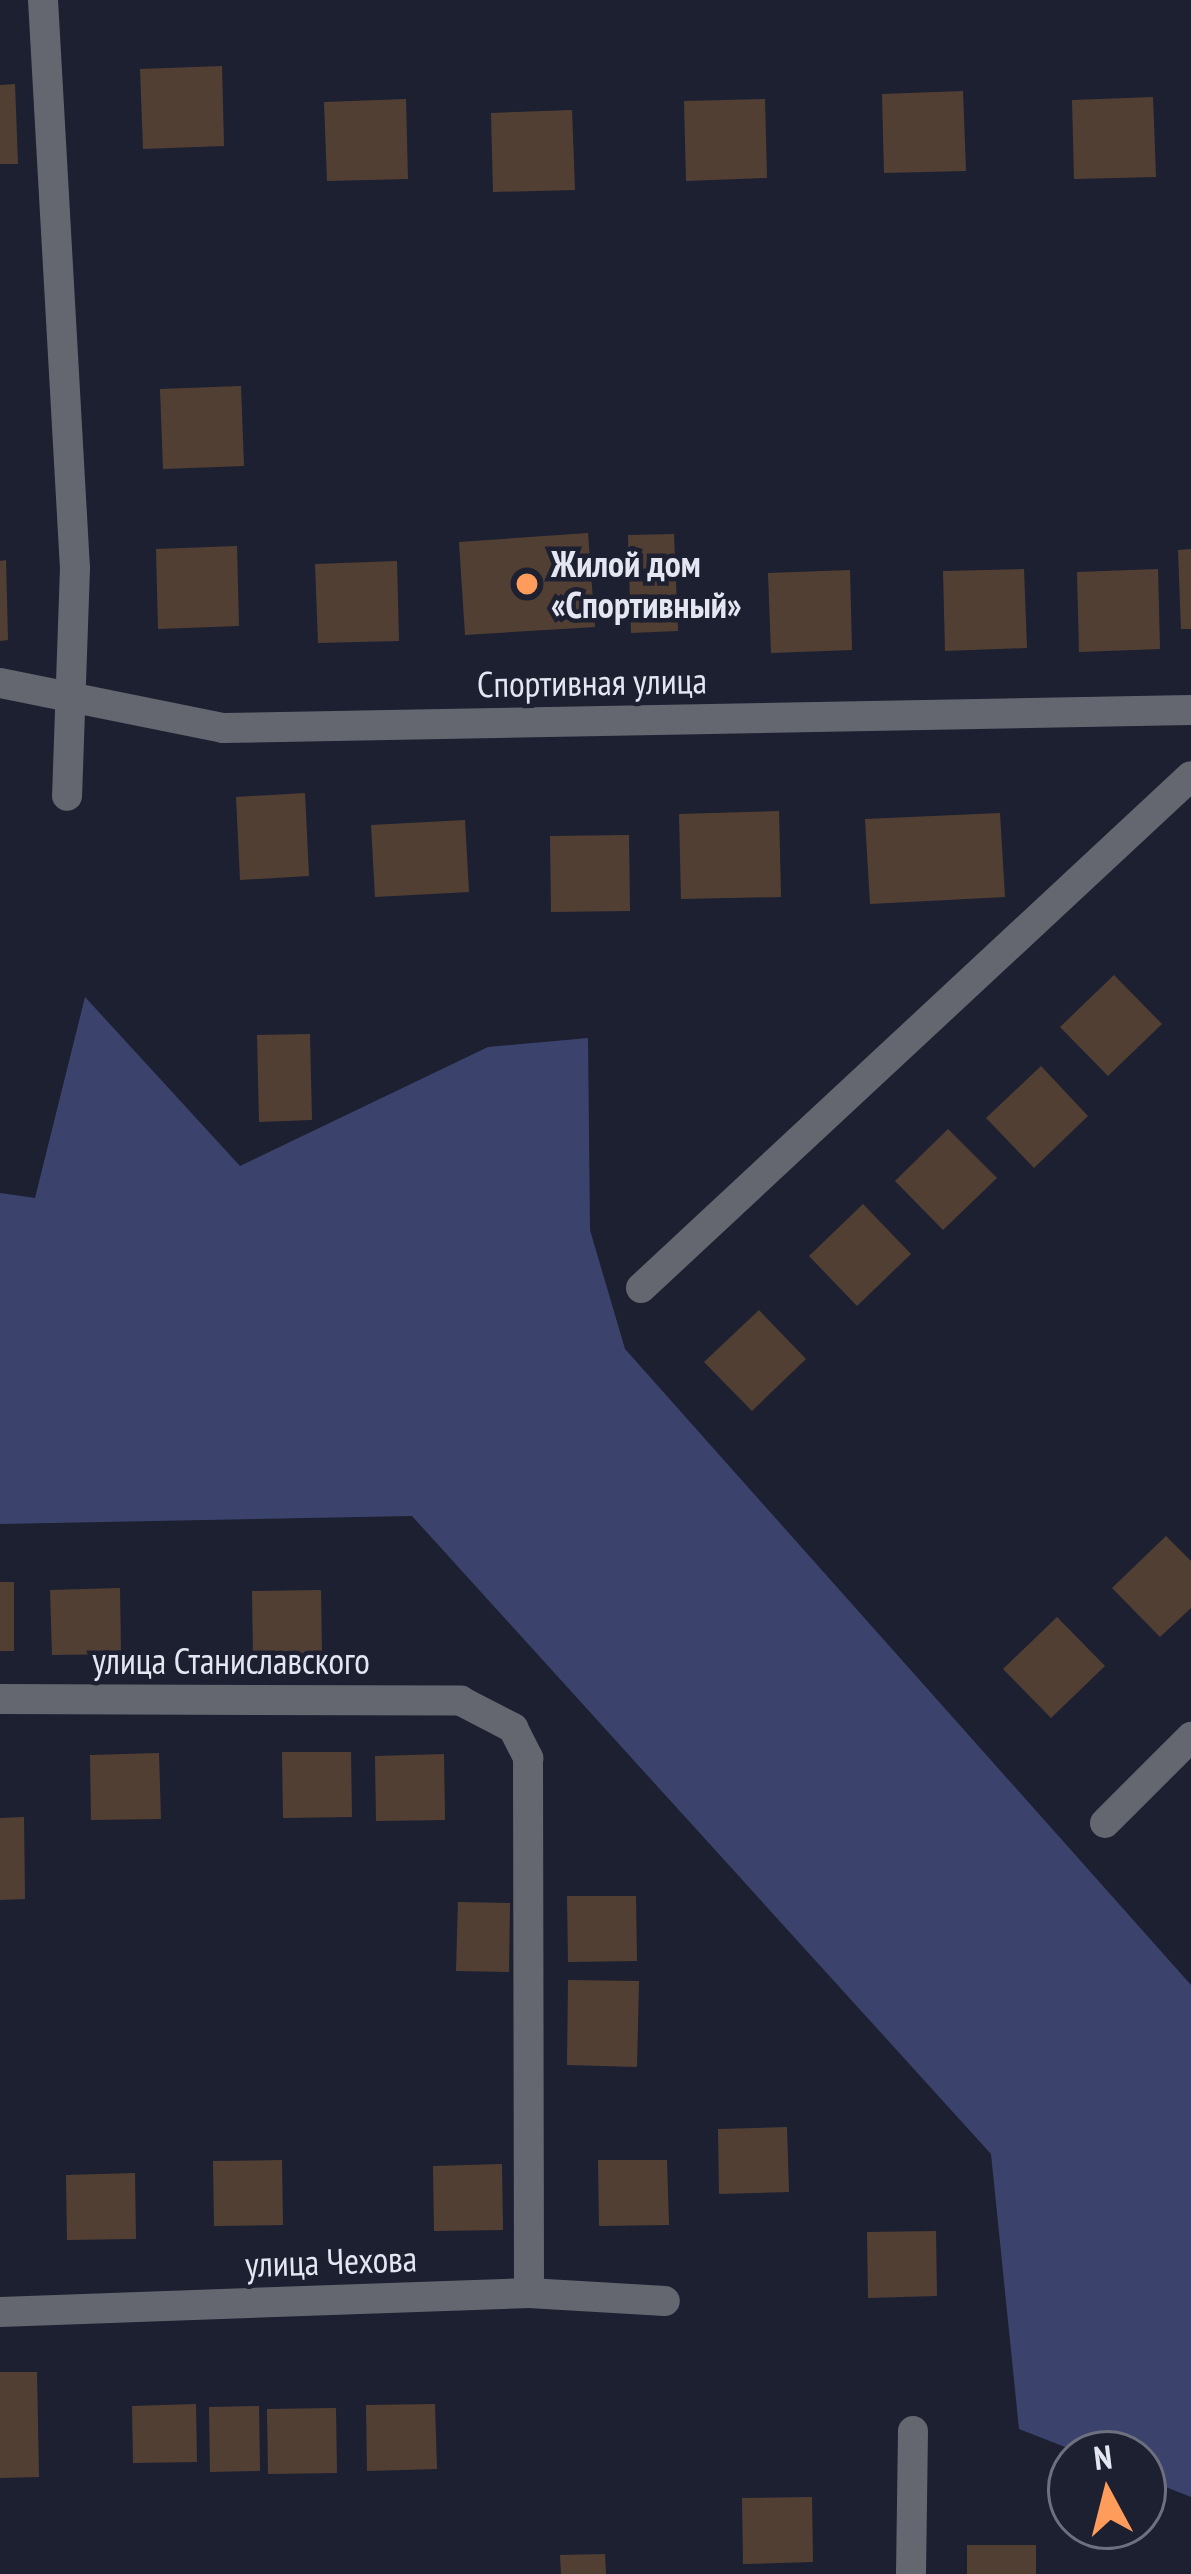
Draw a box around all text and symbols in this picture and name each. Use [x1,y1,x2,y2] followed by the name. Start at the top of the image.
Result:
[551,541,742,626] place label: Жилой дом «Спортивный»
[514,571,540,597] marker: Жилой дом «Спортивный»
[477,658,707,706] street label: Спортивная улица
[92,1639,370,1683] street label: улица Станиславского
[244,2236,418,2286] street label: улица Чехова
[1047,2430,1167,2550] north arrow
[1091,2434,1114,2479] text: N

